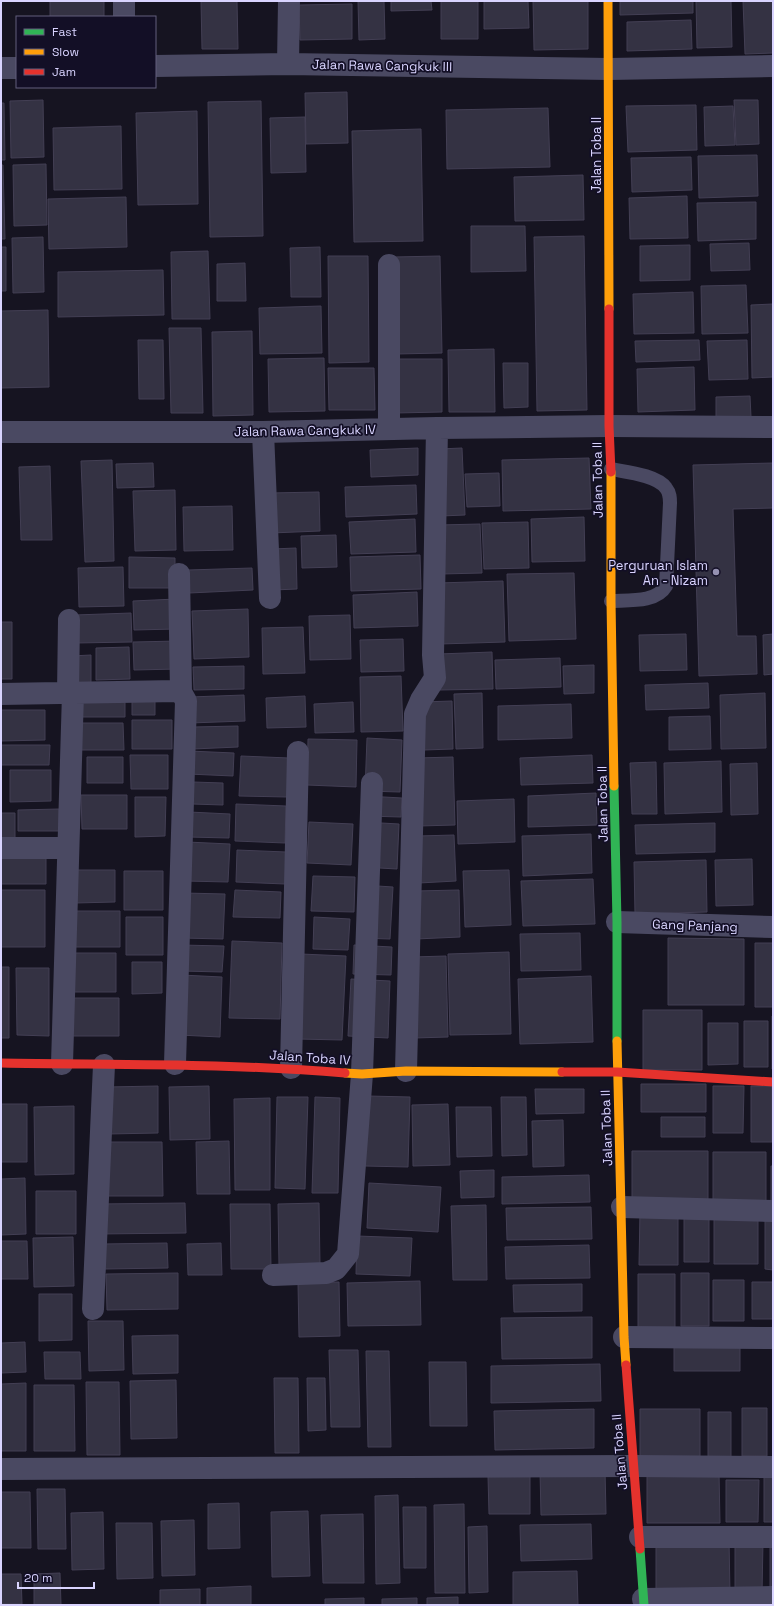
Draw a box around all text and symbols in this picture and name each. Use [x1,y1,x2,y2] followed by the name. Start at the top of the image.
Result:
[16,16,156,88] legend
[52,24,77,40] text: Fast
[52,44,79,60] text: Slow
[312,56,452,75] street label: Jalan Rawa Cangkuk III
[52,64,76,80] text: Jam
[588,117,605,193] street label: Jalan Toba II
[234,421,376,440] street label: Jalan Rawa Cangkuk IV
[588,442,607,518] street label: Jalan Toba II
[608,557,708,589] place label: Perguruan Islam An - Nizam
[711,567,721,577] marker: Perguruan Islam An - Nizam
[593,766,612,842] street label: Jalan Toba II
[652,916,738,935] street label: Gang Panjang
[269,1046,351,1069] street label: Jalan Toba IV
[597,1090,616,1166] street label: Jalan Toba II
[608,1413,631,1491] street label: Jalan Toba II
[18,1564,94,1590] scale bar
[24,1570,52,1586] text: 20 m

